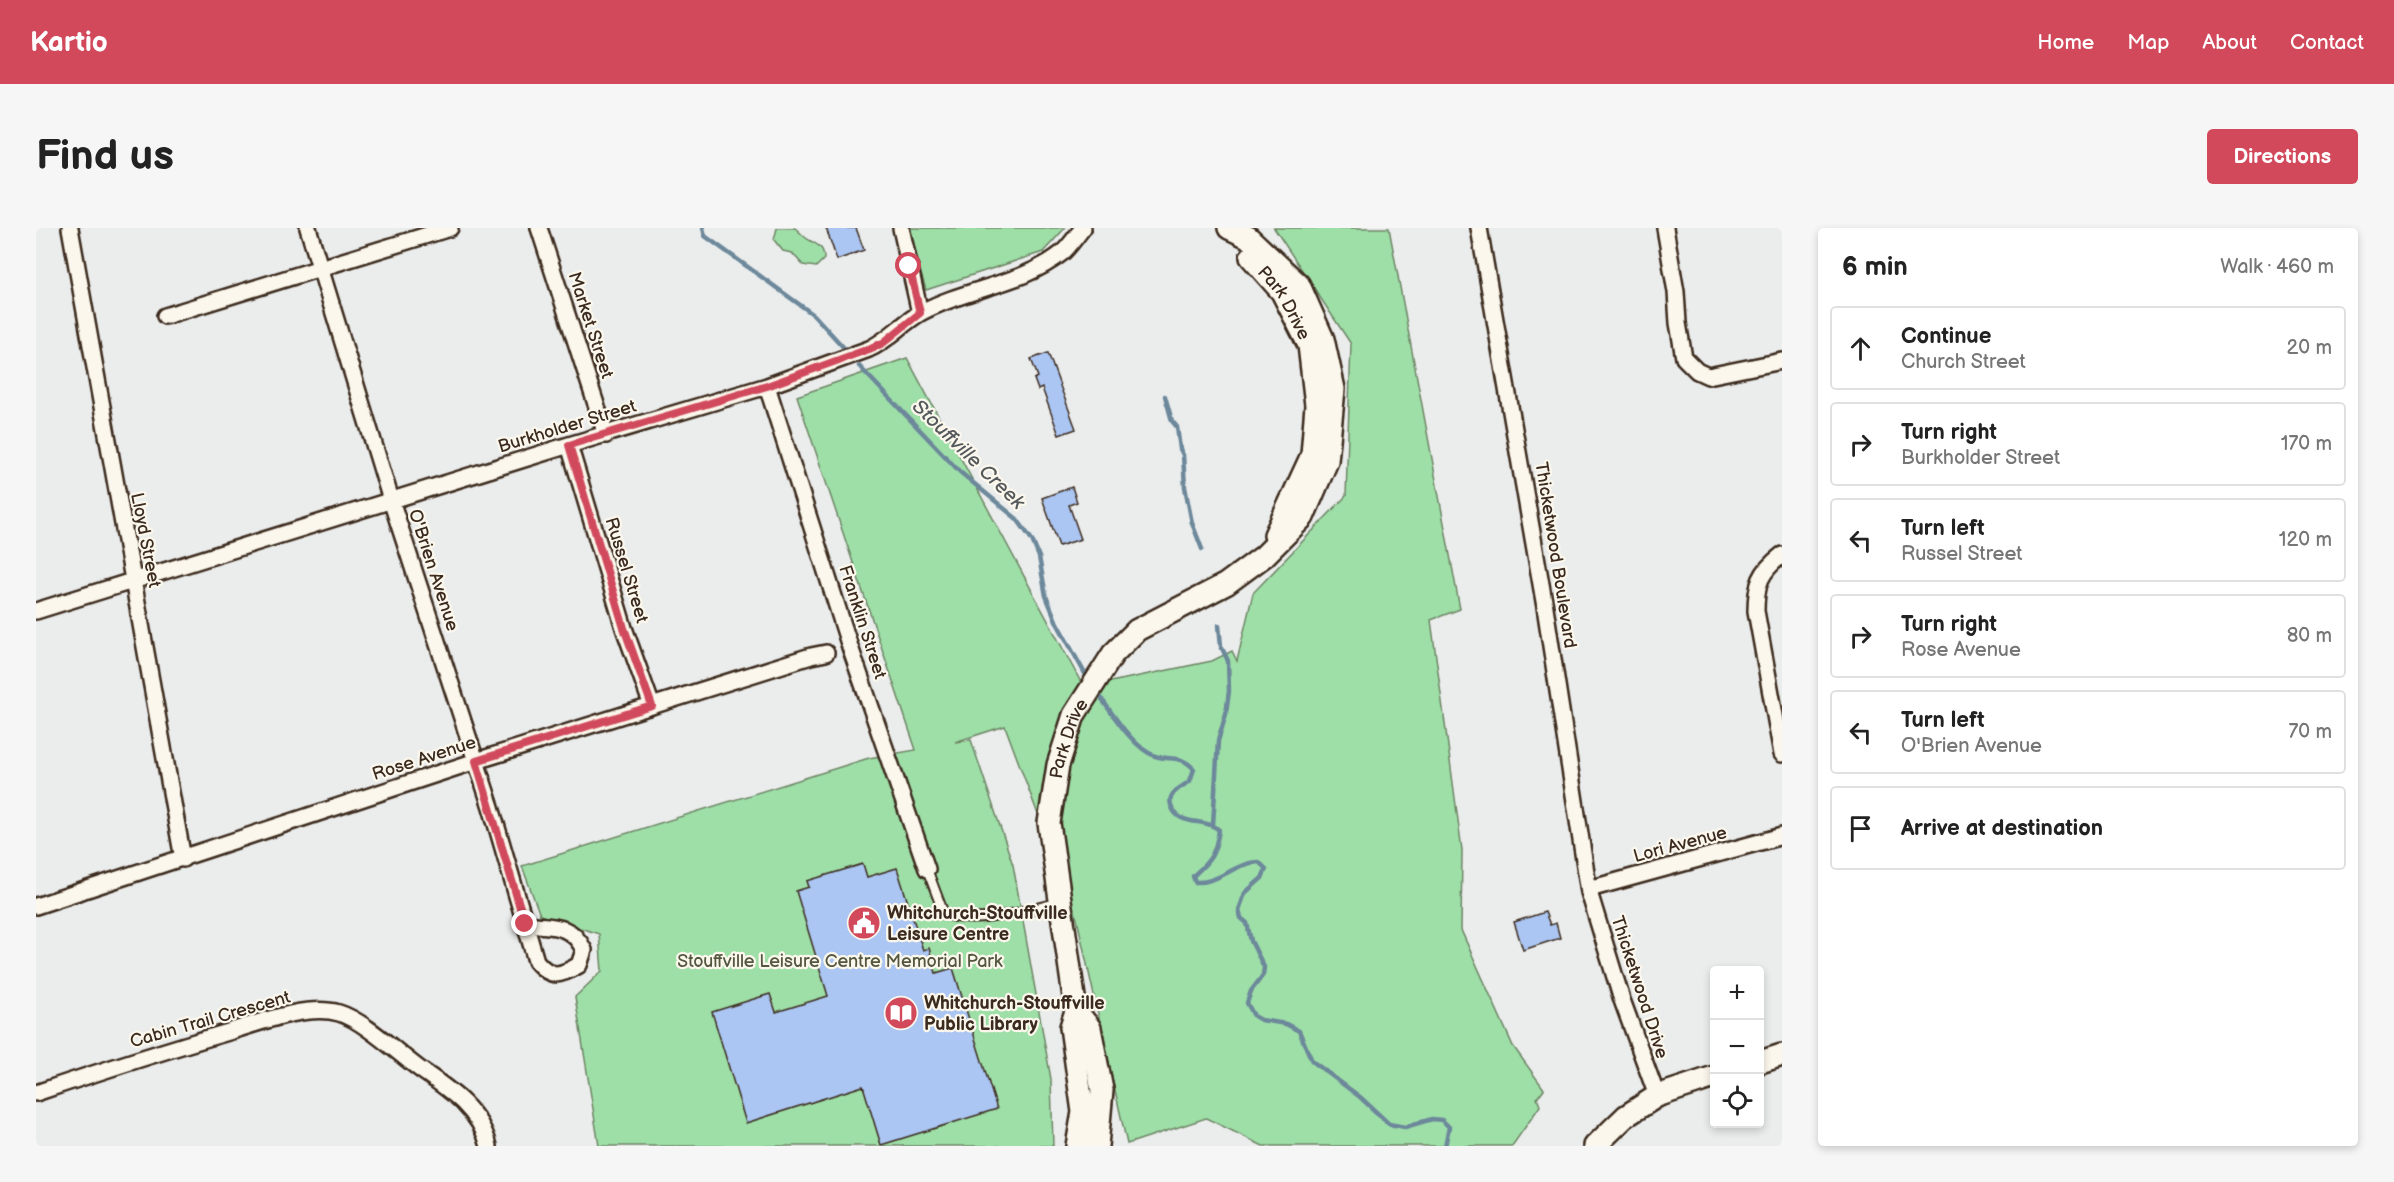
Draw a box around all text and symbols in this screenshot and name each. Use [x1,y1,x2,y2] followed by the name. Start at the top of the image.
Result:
[30,26,108,59] text: Kartio
[2037,30,2094,55] text: Home
[2127,30,2169,55] text: Map
[2202,30,2257,55] text: About
[2290,30,2364,55] text: Contact
[2207,129,2358,184] button: Directions
[36,131,174,182] text: Find us
[895,252,921,278] route start
[1842,252,1908,283] text: 6 min
[2220,255,2334,279] text: Walk · 460 m
[1253,262,1315,344] street label: Park Drive
[563,269,618,382] street label: Market Street
[1901,323,1991,350] text: Continue
[1844,332,1877,365] icon: ahead
[2287,336,2332,360] text: 20 m
[1901,350,2026,374] text: Church Street
[496,395,639,457] street label: Burkholder Street
[907,395,1031,515] water label: Stouffville Creek
[1901,419,1997,446] text: Turn right
[1844,428,1877,461] icon: right
[2281,432,2332,456] text: 170 m
[1901,446,2060,470] text: Burkholder Street
[1530,460,1581,650] street label: Thicketwood Boulevard
[126,491,165,590] street label: Lloyd Street
[404,507,463,634] street label: O'Brien Avenue
[601,515,653,626] street label: Russel Street
[1901,515,1985,542] text: Turn left
[1844,524,1877,557] icon: left
[2279,528,2332,552] text: 120 m
[1901,542,2022,566] text: Russel Street
[834,563,891,682] street label: Franklin Street
[1901,611,1997,638] text: Turn right
[1844,620,1877,653] icon: right
[2287,624,2332,648] text: 80 m
[1901,638,2021,662] text: Rose Avenue
[1046,695,1093,780] street label: Park Drive
[1901,707,1985,734] text: Turn left
[1844,716,1877,749] icon: left
[2288,720,2332,744] text: 70 m
[370,732,479,785] street label: Rose Avenue
[1901,734,2042,758] text: O'Brien Avenue
[1844,812,1877,845] icon: arrive
[1901,815,2103,842] text: Arrive at destination
[1631,822,1730,867] street label: Lori Avenue
[887,903,1068,945] place label: Whitchurch-Stouffville Leisure Centre
[846,905,882,941] public building icon: Whitchurch-Stouffville Leisure Centre
[511,910,537,936] route end
[1607,913,1673,1061] street label: Thicketwood Drive
[677,951,1003,972] park label: Stouffville Leisure Centre Memorial Park
[1710,966,1764,1128] map controls
[1710,966,1764,1020] button: +
[128,986,293,1052] street label: Cabin Trail Crescent
[924,993,1105,1035] place label: Whitchurch-Stouffville Public Library
[883,995,919,1031] library icon: Whitchurch-Stouffville Public Library
[1710,1020,1764,1074] button: −
[1710,1074,1764,1128] button: locate

